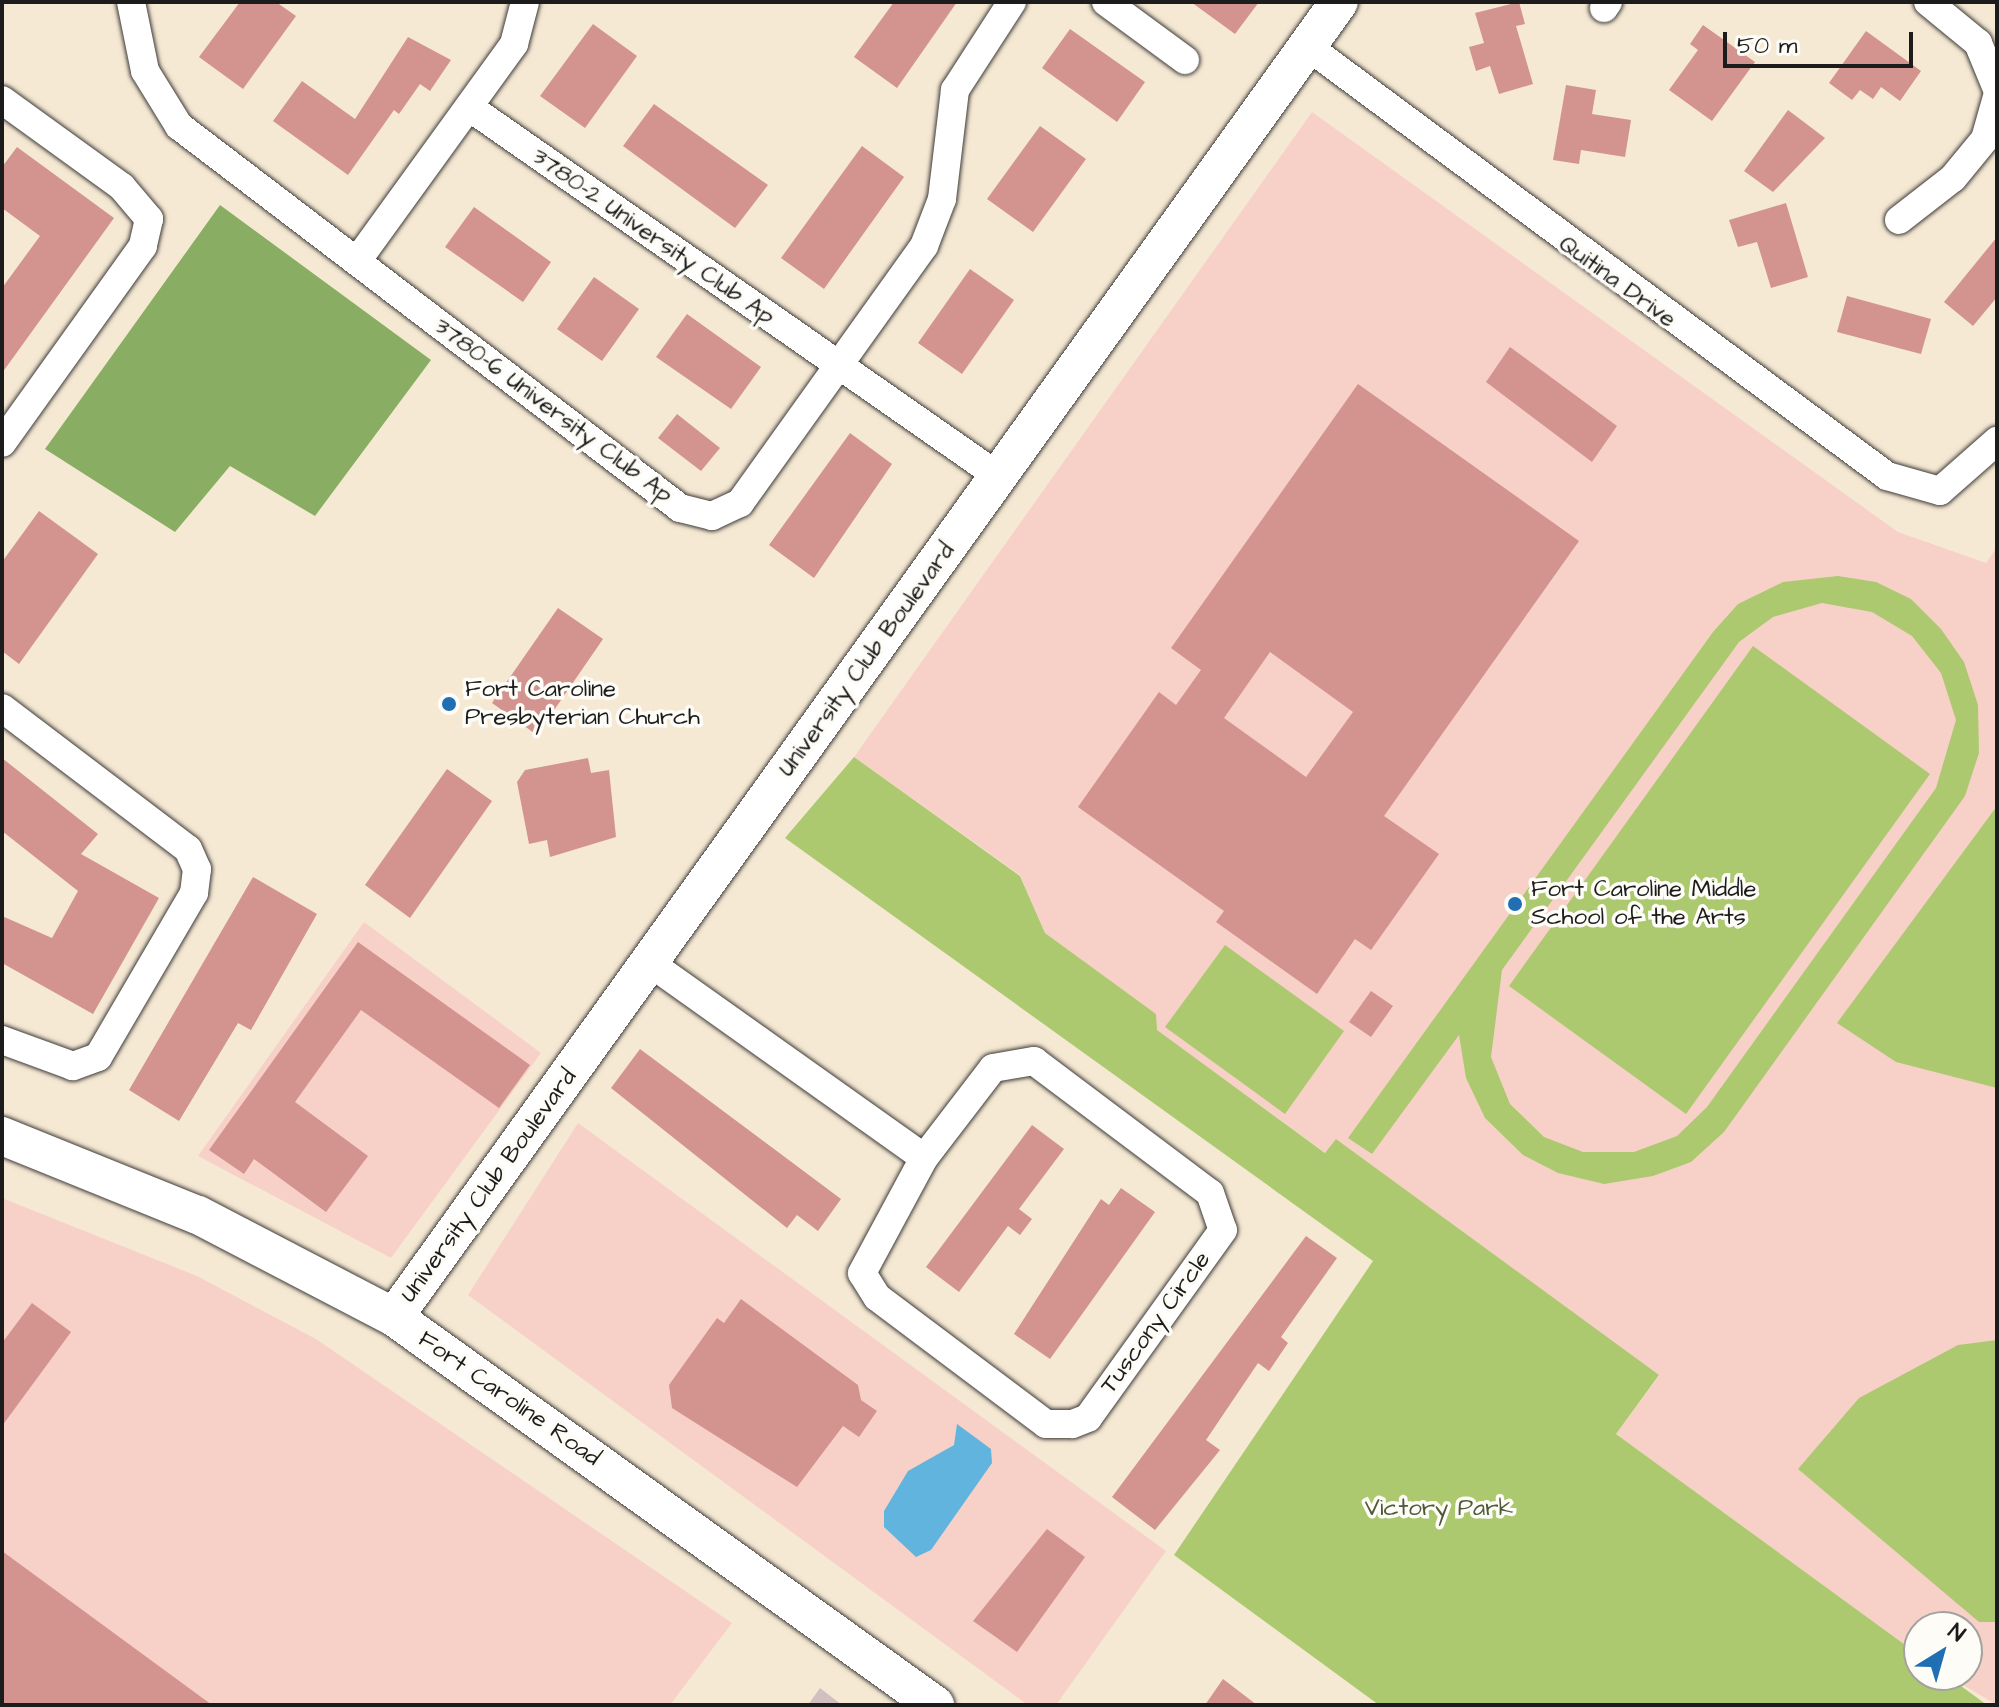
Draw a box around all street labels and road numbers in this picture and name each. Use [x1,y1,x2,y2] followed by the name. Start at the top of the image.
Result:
[526,142,780,332] street label: 3780-2 University Club Ap
[1553,230,1681,334] street label: Quitina Drive
[428,312,678,510] street label: 3780-6 University Club Ap
[773,538,961,782] street label: University Club Boulevard
[395,1064,583,1308] street label: University Club Boulevard
[1095,1246,1217,1400] street label: Tuscony Circle
[412,1325,606,1473] street label: Fort Caroline Road

